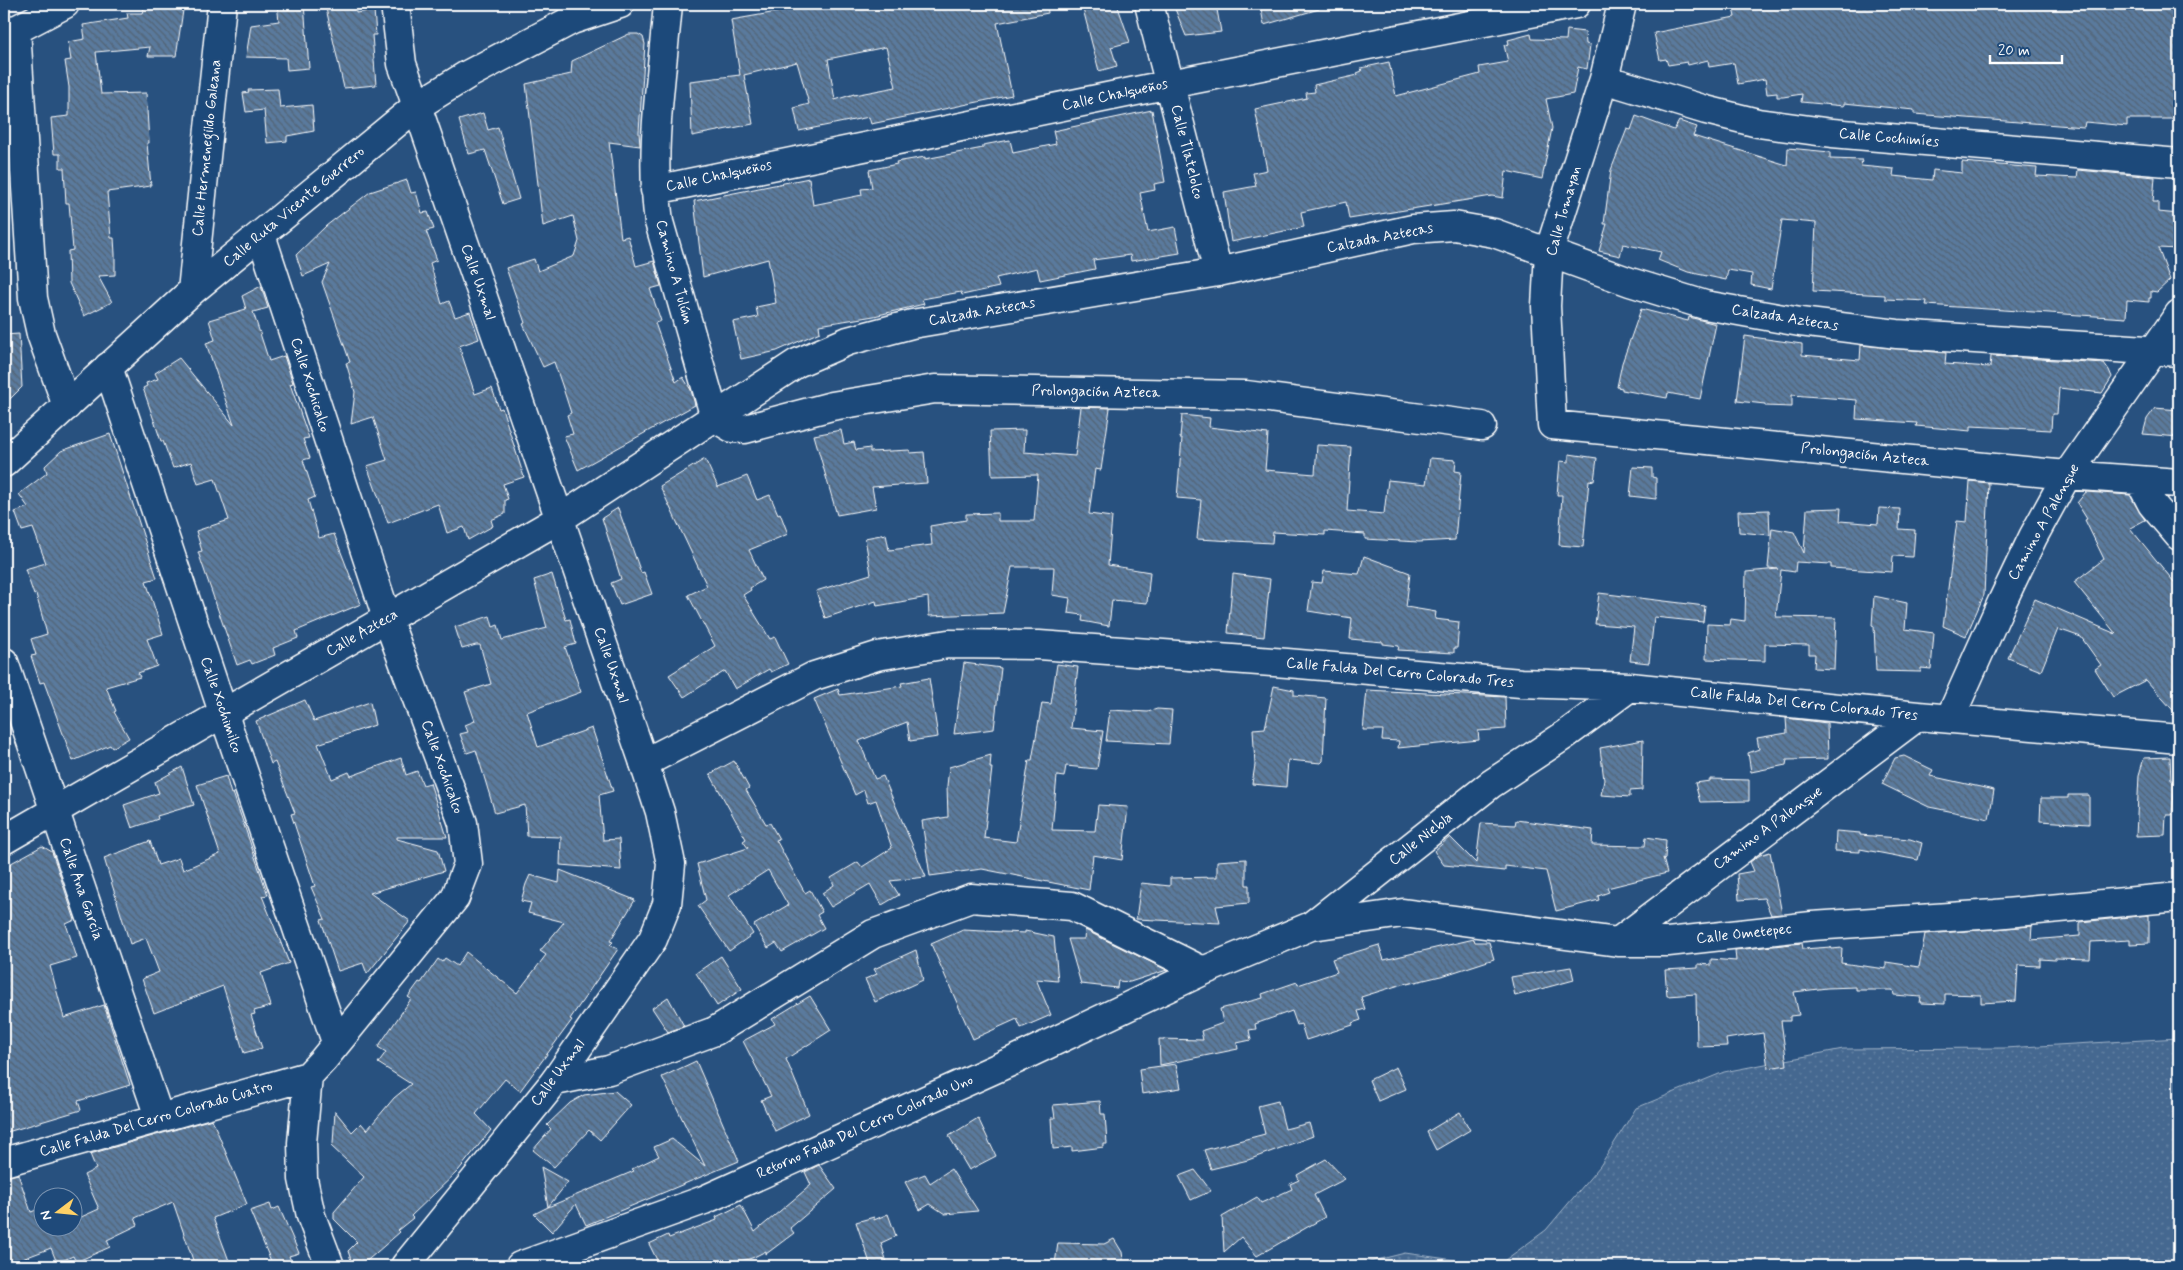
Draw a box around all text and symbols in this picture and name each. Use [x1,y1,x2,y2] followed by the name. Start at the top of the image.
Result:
[1990,32,2063,64] scale bar
[1998,41,2030,61] text: 20 m
[188,59,227,238] street label: Calle Hermenegildo Galeana
[1060,74,1170,116] street label: Calle Chalqueños
[1166,103,1208,202] street label: Calle Tlatelolco
[1838,124,1941,152] street label: Calle Cochimíes
[219,142,369,272] street label: Calle Ruta Vicente Guerrero
[664,155,774,197] street label: Calle Chalqueños
[1542,164,1586,258] street label: Calle Tomayan
[650,218,698,327] street label: Camino A Tulúm
[1325,218,1435,258] street label: Calzada Aztecas
[456,241,500,323] street label: Calle Uxmal
[927,293,1037,331] street label: Calzada Aztecas
[1730,300,1840,336] street label: Calzada Aztecas
[285,335,335,435] street label: Calle Xochicalco
[1031,381,1162,404] street label: Prolongación Azteca
[1800,438,1931,473] street label: Prolongación Azteca
[2004,460,2085,584] street label: Camino A Palenque
[322,604,402,662] street label: Calle Azteca
[589,624,633,706] street label: Calle Uxmal
[1285,653,1515,693] street label: Calle Falda Del Cerro Colorado Tres
[195,654,247,756] street label: Calle Xochimilco
[1689,682,1919,726] street label: Calle Falda Del Cerro Colorado Tres
[416,717,468,817] street label: Calle Xochicalco
[1709,781,1827,875] street label: Camino A Palenque
[1385,808,1457,870] street label: Calle Niebla
[54,835,108,943] street label: Calle Ana García
[1695,919,1793,949] street label: Calle Ometepec
[526,1035,590,1111] street label: Calle Uxmal
[754,1070,977,1184] street label: Retorno Falda Del Cerro Colorado Uno
[37,1076,275,1162] street label: Calle Falda Del Cerro Colorado Cuatro
[32,1188,82,1238] north arrow
[37,1208,56,1222] text: N

